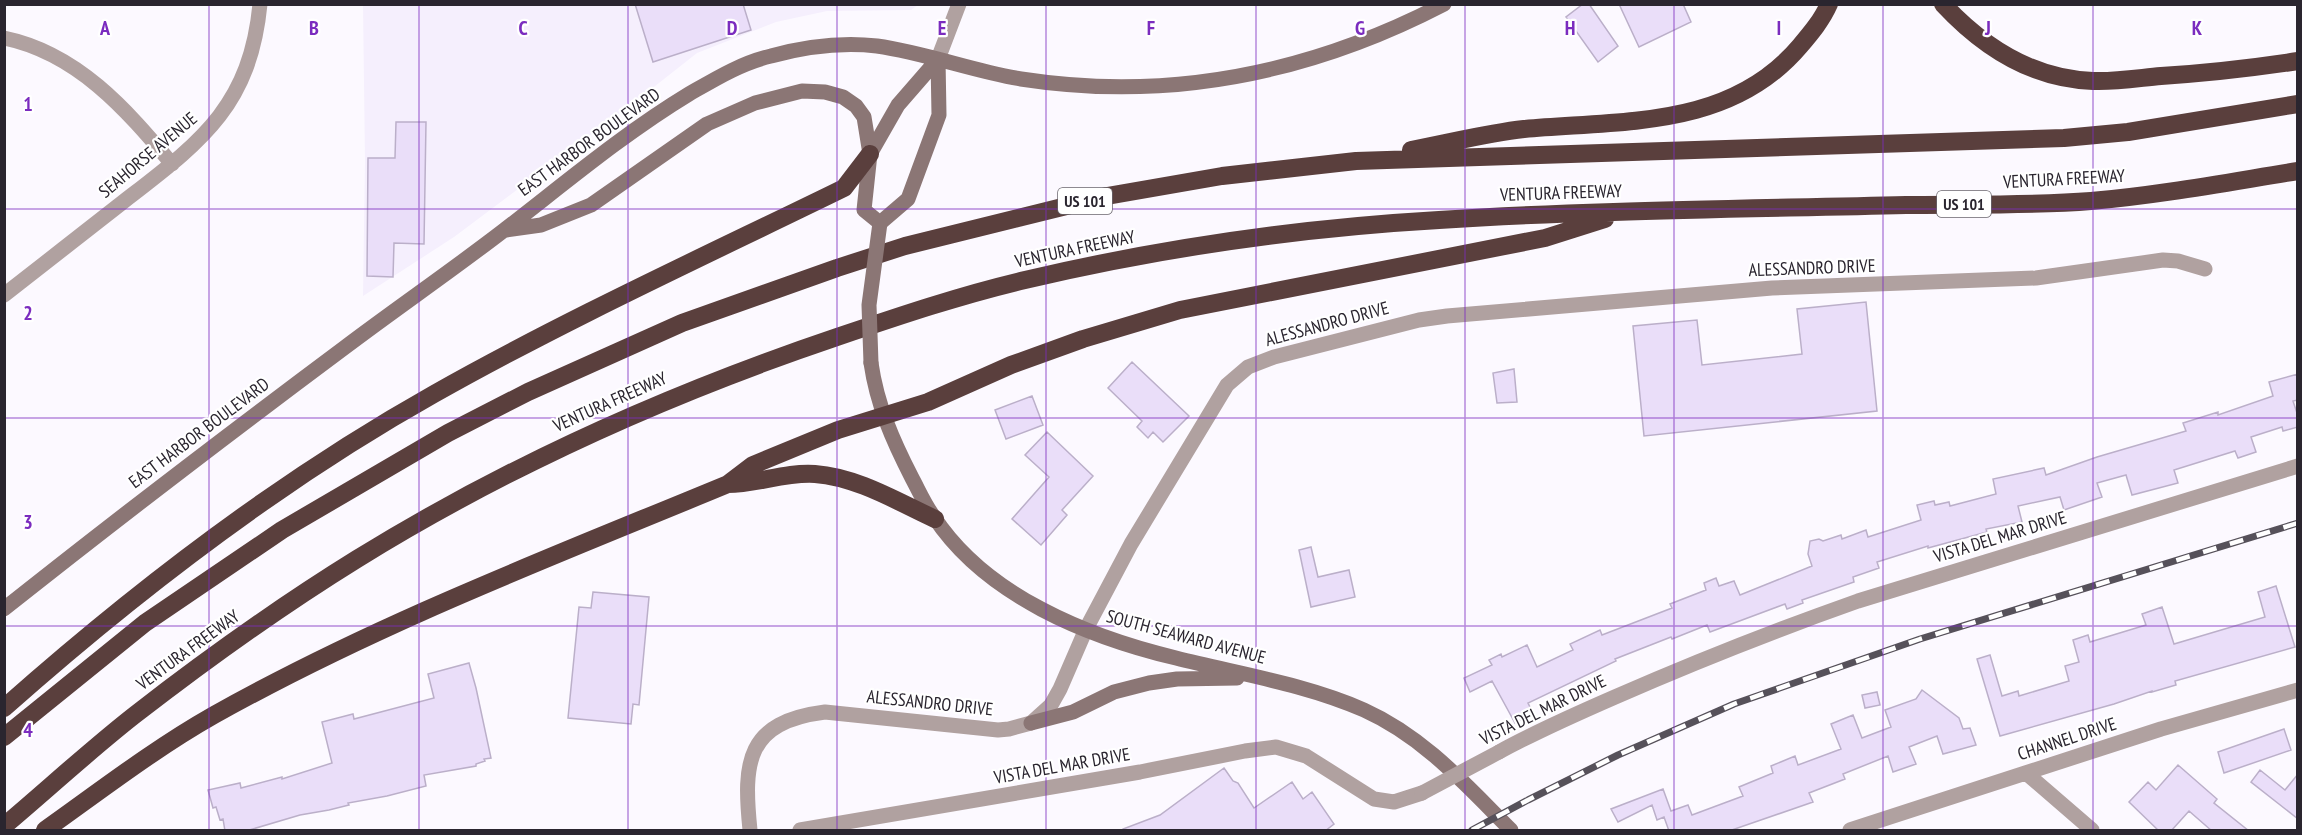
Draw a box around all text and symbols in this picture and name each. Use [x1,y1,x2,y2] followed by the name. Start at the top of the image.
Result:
[99,15,111,41] text: A
[309,15,319,41] text: B
[518,15,528,41] text: C
[727,15,738,41] text: D
[938,15,946,41] text: E
[1147,15,1155,41] text: F
[1355,15,1365,41] text: G
[1565,15,1575,41] text: H
[1777,15,1781,41] text: I
[1984,15,1991,41] text: J
[2192,15,2203,41] text: K
[513,82,664,201] street label: EAST HARBOR BOULEVARD
[23,91,33,117] text: 1
[94,107,202,202] street label: SEAHORSE AVENUE
[2001,164,2126,193] street label: VENTURA FREEWAY
[1499,179,1623,206] street label: VENTURA FREEWAY
[1058,188,1112,214] road number: US 101
[1937,191,1991,217] road number: US 101
[1012,224,1138,273] street label: VENTURA FREEWAY
[1748,254,1876,281] street label: ALESSANDRO DRIVE
[1263,296,1391,351] street label: ALESSANDRO DRIVE
[23,300,33,326] text: 2
[549,366,671,437] street label: VENTURA FREEWAY
[124,372,274,493] street label: EAST HARBOR BOULEVARD
[1930,505,2069,568] street label: VISTA DEL MAR DRIVE
[23,509,33,535] text: 3
[131,604,244,695] street label: VENTURA FREEWAY
[1104,604,1268,669] street label: SOUTH SEAWARD AVENUE
[1475,669,1610,750] street label: VISTA DEL MAR DRIVE
[866,684,994,721] street label: ALESSANDRO DRIVE
[2015,712,2119,765] street label: CHANNEL DRIVE
[23,717,33,743] text: 4
[991,742,1132,789] street label: VISTA DEL MAR DRIVE

